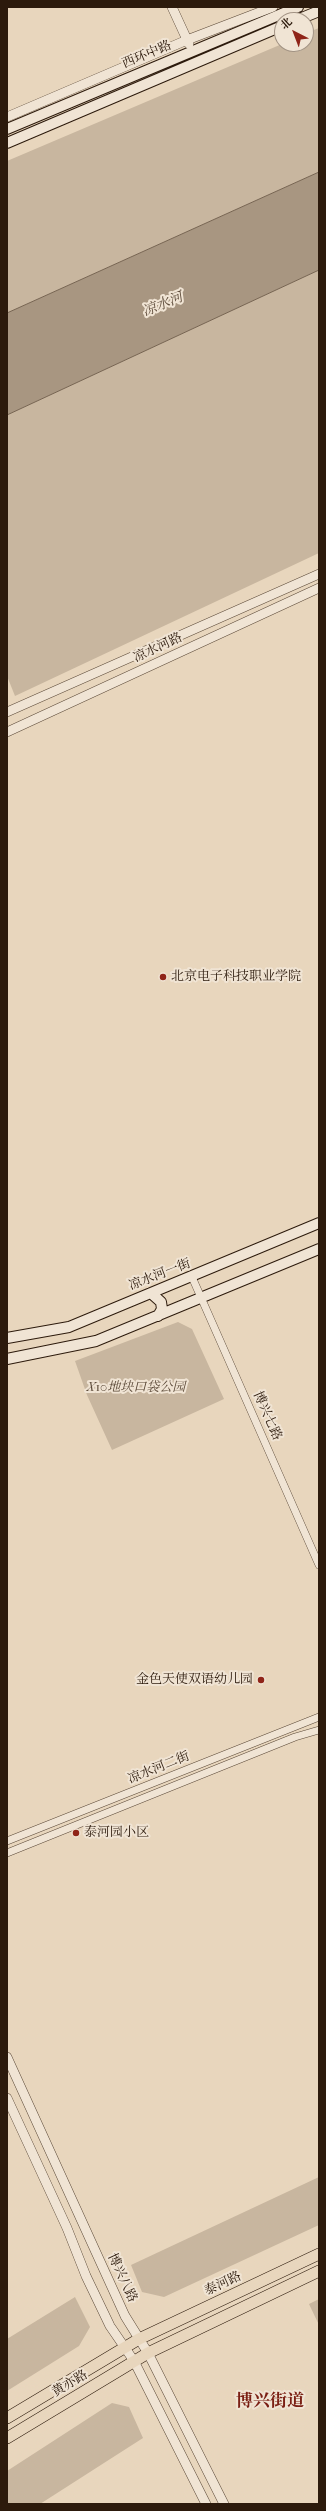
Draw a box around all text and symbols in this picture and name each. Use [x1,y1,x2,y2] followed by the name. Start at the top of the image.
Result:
[274,12,314,52] north arrow
[278,15,295,32] text: 北
[120,38,174,72] street label: 西环中路
[140,289,186,321] water label: 凉水河
[131,630,185,666] street label: 凉水河路
[171,969,301,985] place label: 北京电子科技职业学院
[158,972,168,982] marker: 北京电子科技职业学院
[127,1256,193,1294] street label: 凉水河一街
[87,1380,185,1396] park label: X10地块口袋公园
[249,1389,285,1443] street label: 博兴七路
[136,1672,253,1688] place label: 金色天使双语幼儿园
[256,1675,266,1685] marker: 金色天使双语幼儿园
[126,1749,192,1787] street label: 凉水河二街
[84,1825,149,1841] place label: 泰河园小区
[71,1828,81,1838] marker: 泰河园小区
[104,2251,140,2305] street label: 博兴八路
[202,2269,244,2299] street label: 泰河路
[49,2367,91,2401] street label: 黄亦路
[236,2392,304,2412] district label: 博兴街道

